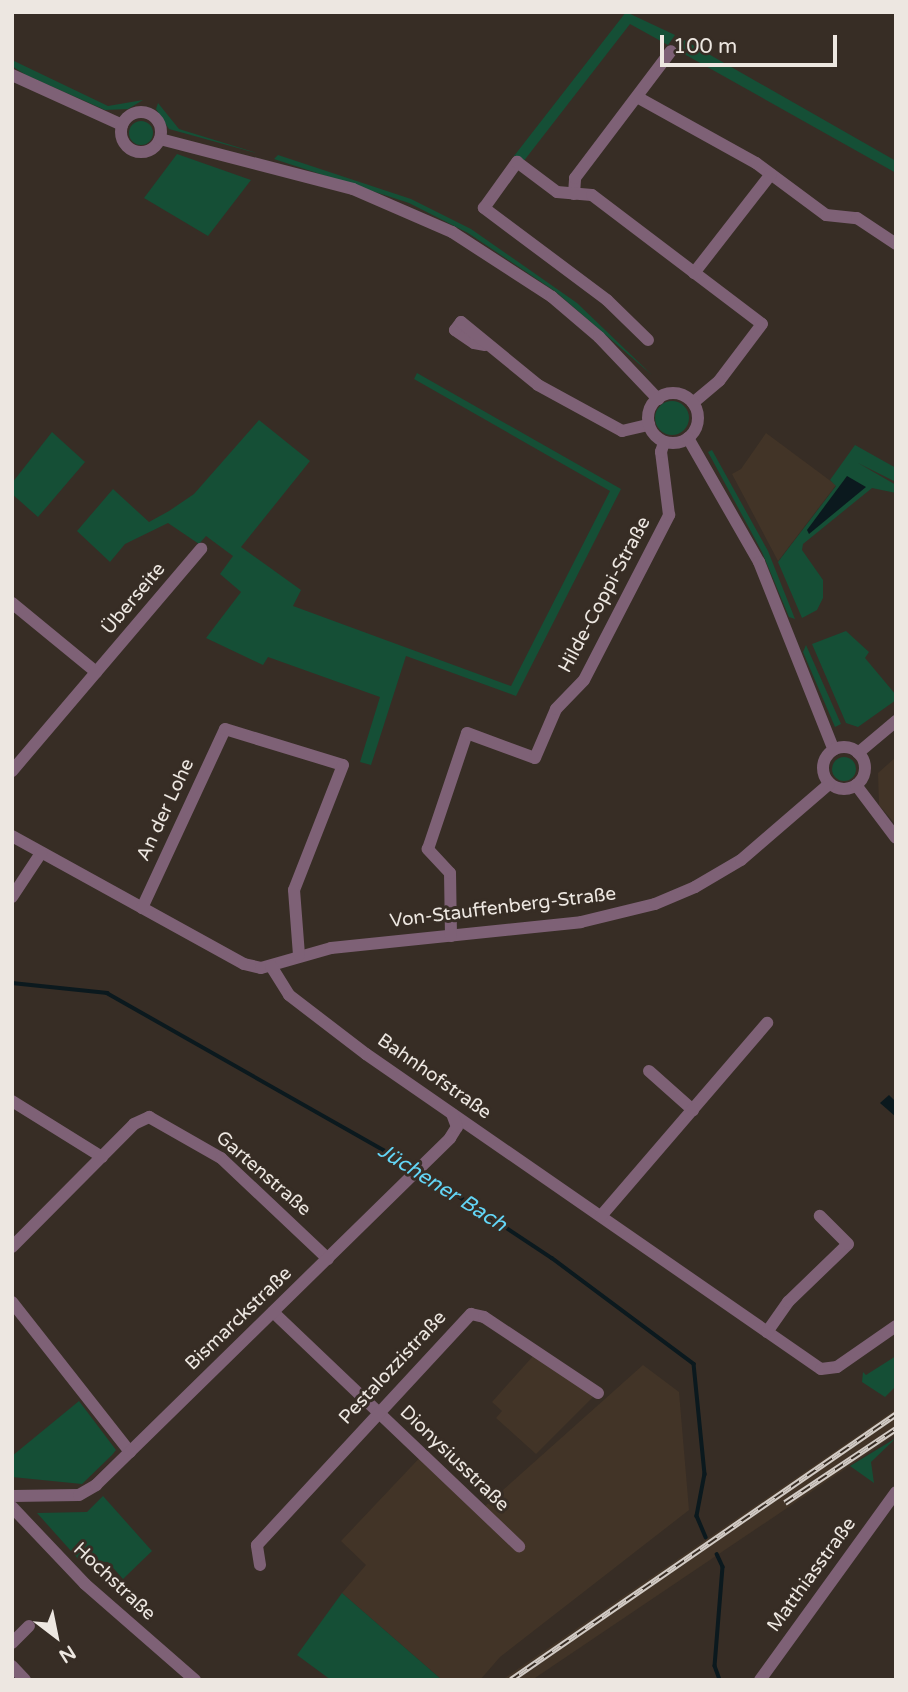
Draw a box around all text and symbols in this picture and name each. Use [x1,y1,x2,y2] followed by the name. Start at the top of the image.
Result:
[663,21,840,65] scale bar
[673,34,737,59] text: 100 m
[554,513,656,677] street label: Hilde-Coppi-Straße
[97,558,171,640] street label: Überseite
[132,755,200,865] street label: An der Lohe
[389,883,617,933] street label: Von-Stauffenberg-Straße
[373,1029,495,1125] street label: Bahnhofstraße
[211,1127,315,1221] street label: Gartenstraße
[373,1138,511,1238] water label: Jüchener Bach
[181,1263,297,1375] street label: Bismarckstraße
[335,1307,451,1429] street label: Pestalozzistraße
[395,1401,513,1517] street label: Dionysiusstraße
[763,1513,861,1637] street label: Matthiasstraße
[68,1538,160,1626] street label: Hochstraße
[21,1601,91,1671] north arrow
[55,1640,79,1667] text: N

